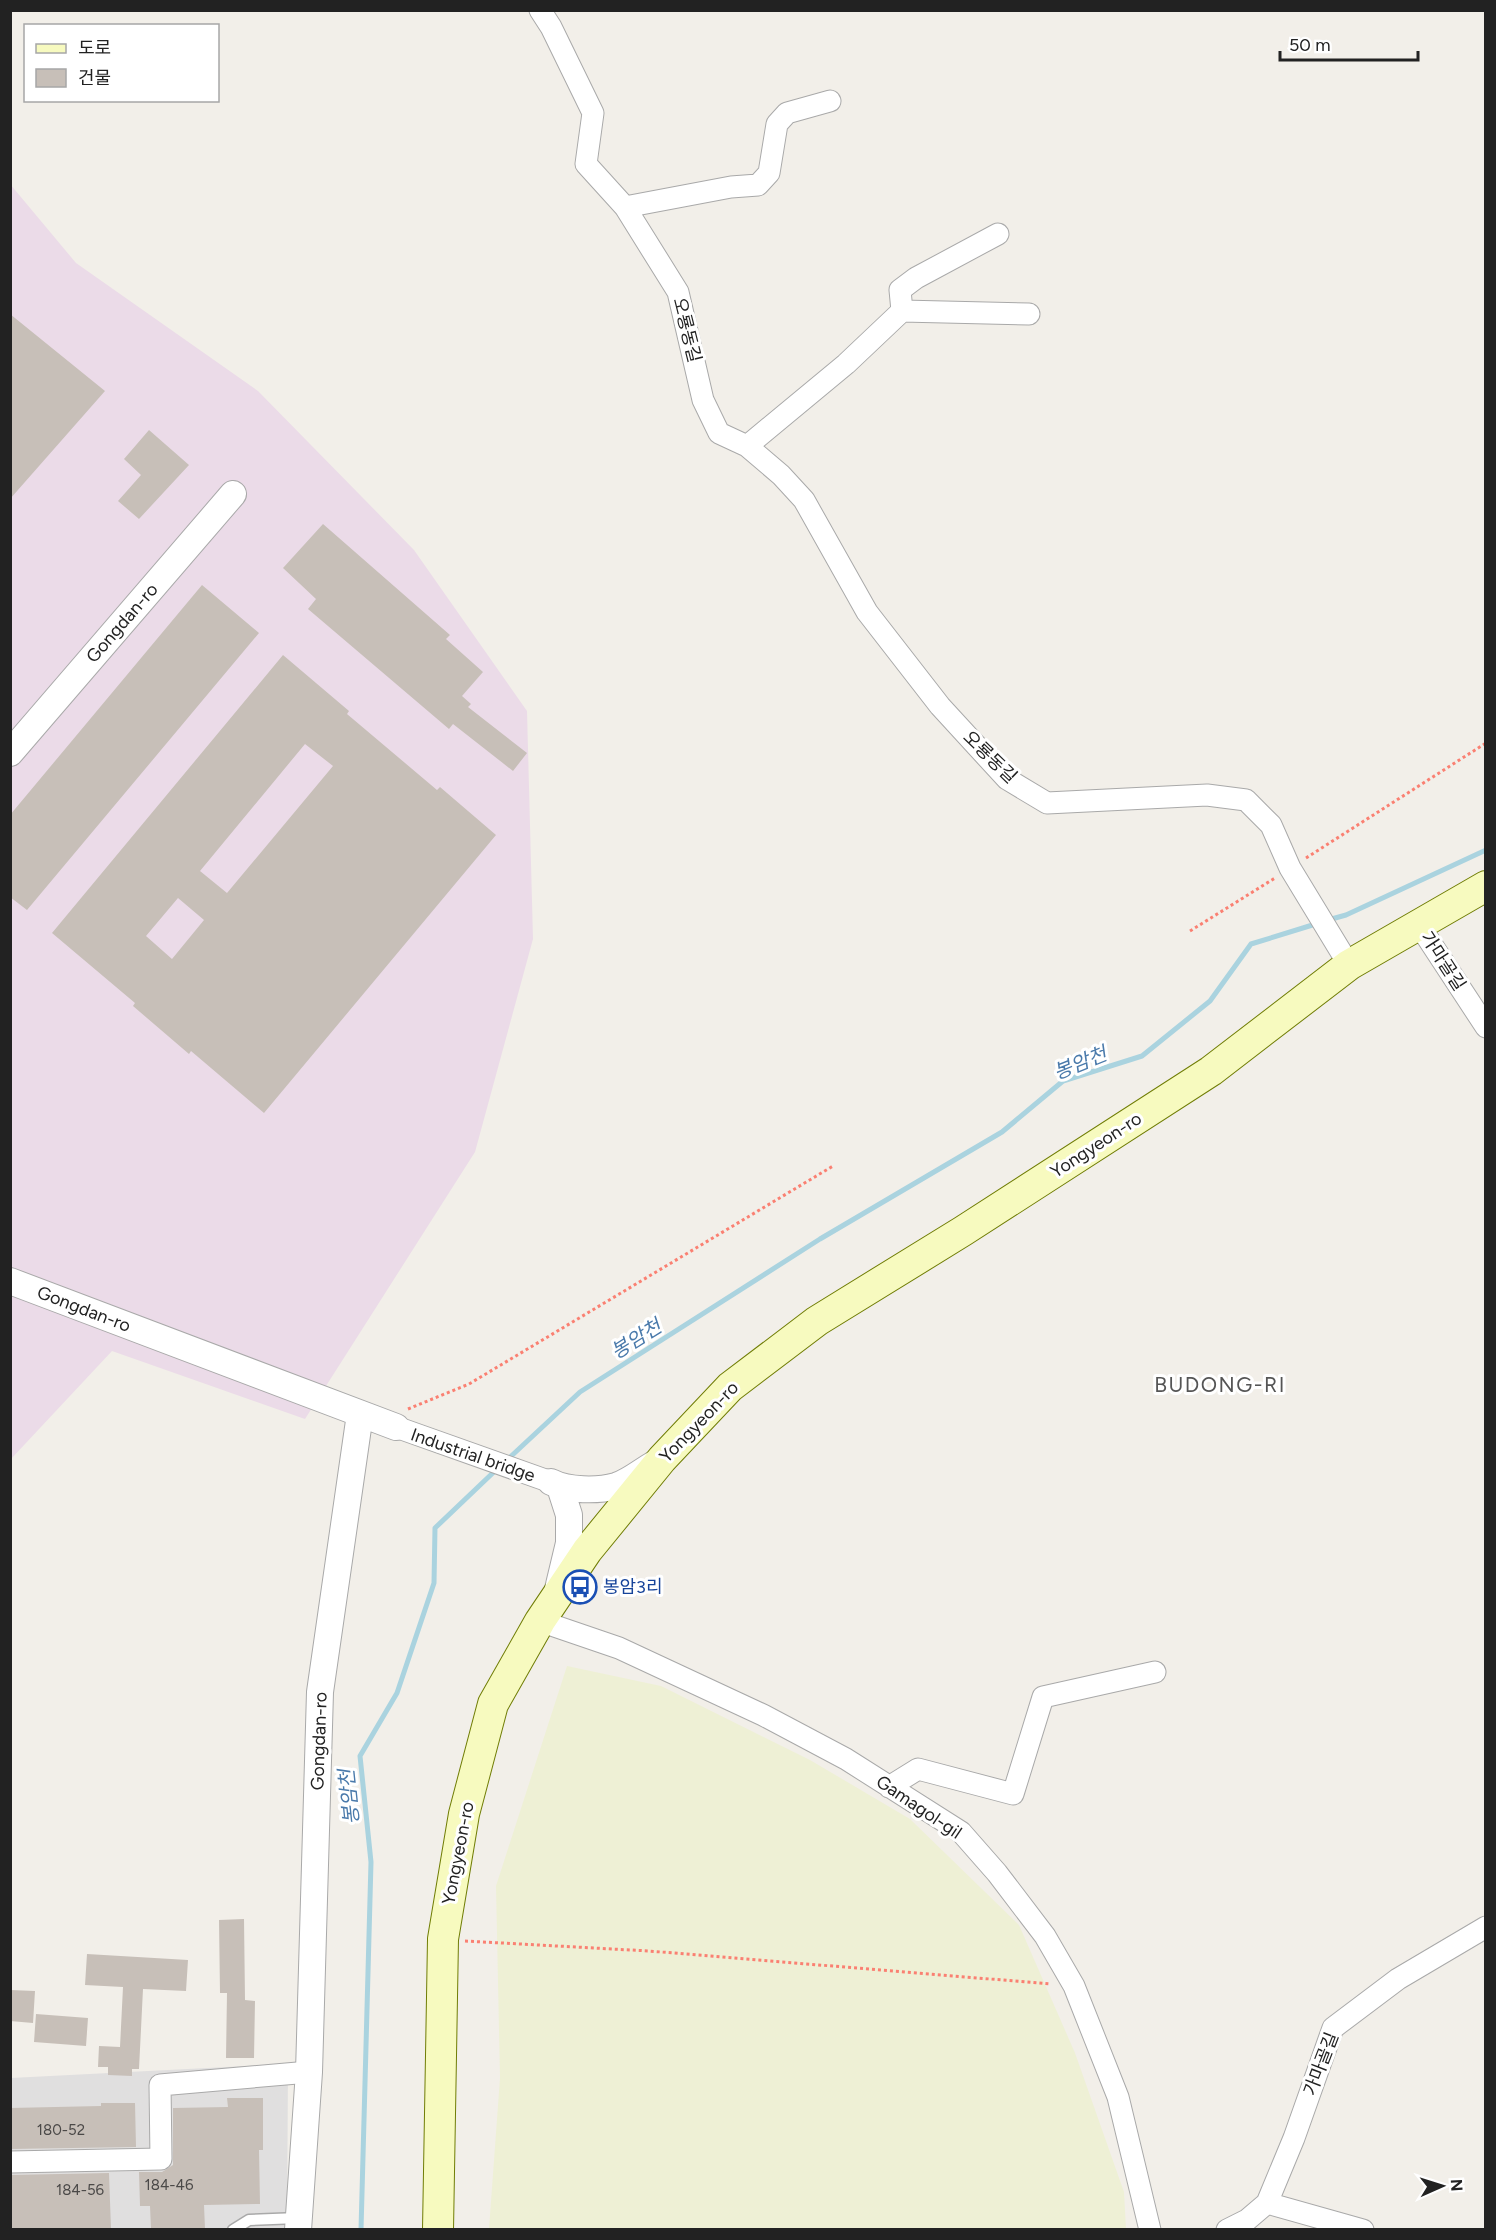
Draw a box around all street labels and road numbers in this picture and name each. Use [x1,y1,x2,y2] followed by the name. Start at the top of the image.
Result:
[668,295,706,365] street label: 오룡동길
[81,579,163,667] street label: Gongdan-ro
[959,726,1021,788] street label: 오룡동길
[1416,927,1470,995] street label: 가마골길
[1046,1107,1146,1183] street label: Yongyeon-ro
[34,1281,134,1337] street label: Gongdan-ro
[655,1377,743,1467] street label: Yongyeon-ro
[408,1423,538,1487] street label: Industrial bridge
[306,1691,332,1791] street label: Gongdan-ro
[872,1770,966,1844] street label: Gamagol-gil
[437,1800,479,1906] street label: Yongyeon-ro
[1299,2029,1343,2099] street label: 가마골길

